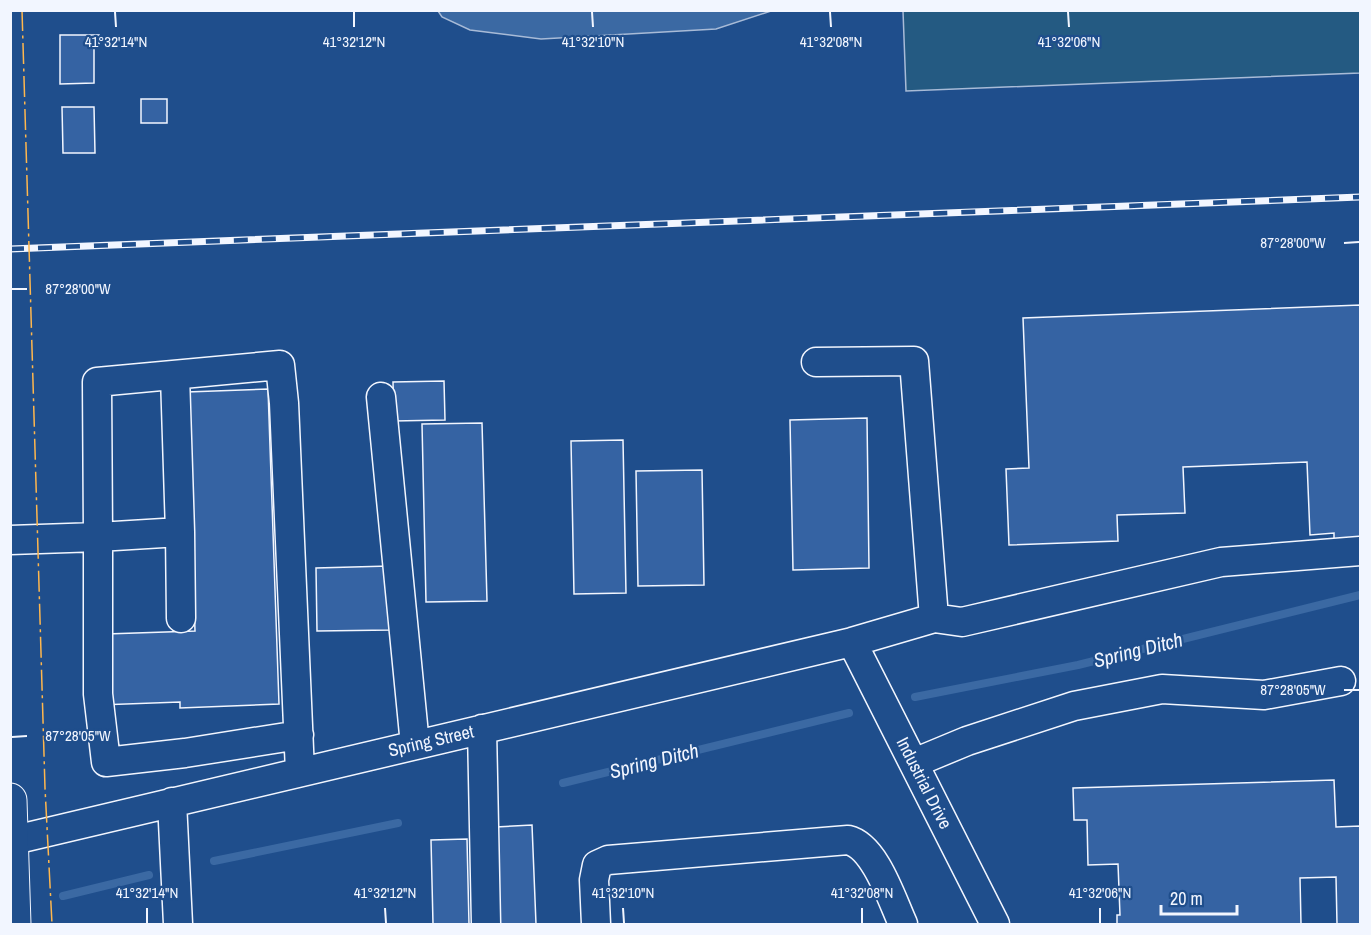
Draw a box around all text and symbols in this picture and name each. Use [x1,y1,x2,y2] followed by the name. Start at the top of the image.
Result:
[85,31,147,52] text: 41°32'14"N
[323,31,385,52] text: 41°32'12"N
[562,31,624,52] text: 41°32'10"N
[800,31,862,52] text: 41°32'08"N
[1038,31,1100,52] text: 41°32'06"N
[1260,232,1326,253] text: 87°28'00"W
[45,278,111,299] text: 87°28'00"W
[1090,625,1185,674] water label: Spring Ditch
[1260,679,1326,700] text: 87°28'05"W
[386,719,476,762] street label: Spring Street
[45,725,111,746] text: 87°28'05"W
[891,733,958,833] street label: Industrial Drive
[606,736,701,785] water label: Spring Ditch
[1161,878,1238,916] scale bar
[116,882,178,903] text: 41°32'14"N
[354,882,416,903] text: 41°32'12"N
[592,882,654,903] text: 41°32'10"N
[831,882,893,903] text: 41°32'08"N
[1069,882,1131,903] text: 41°32'06"N
[1170,886,1203,911] text: 20 m

